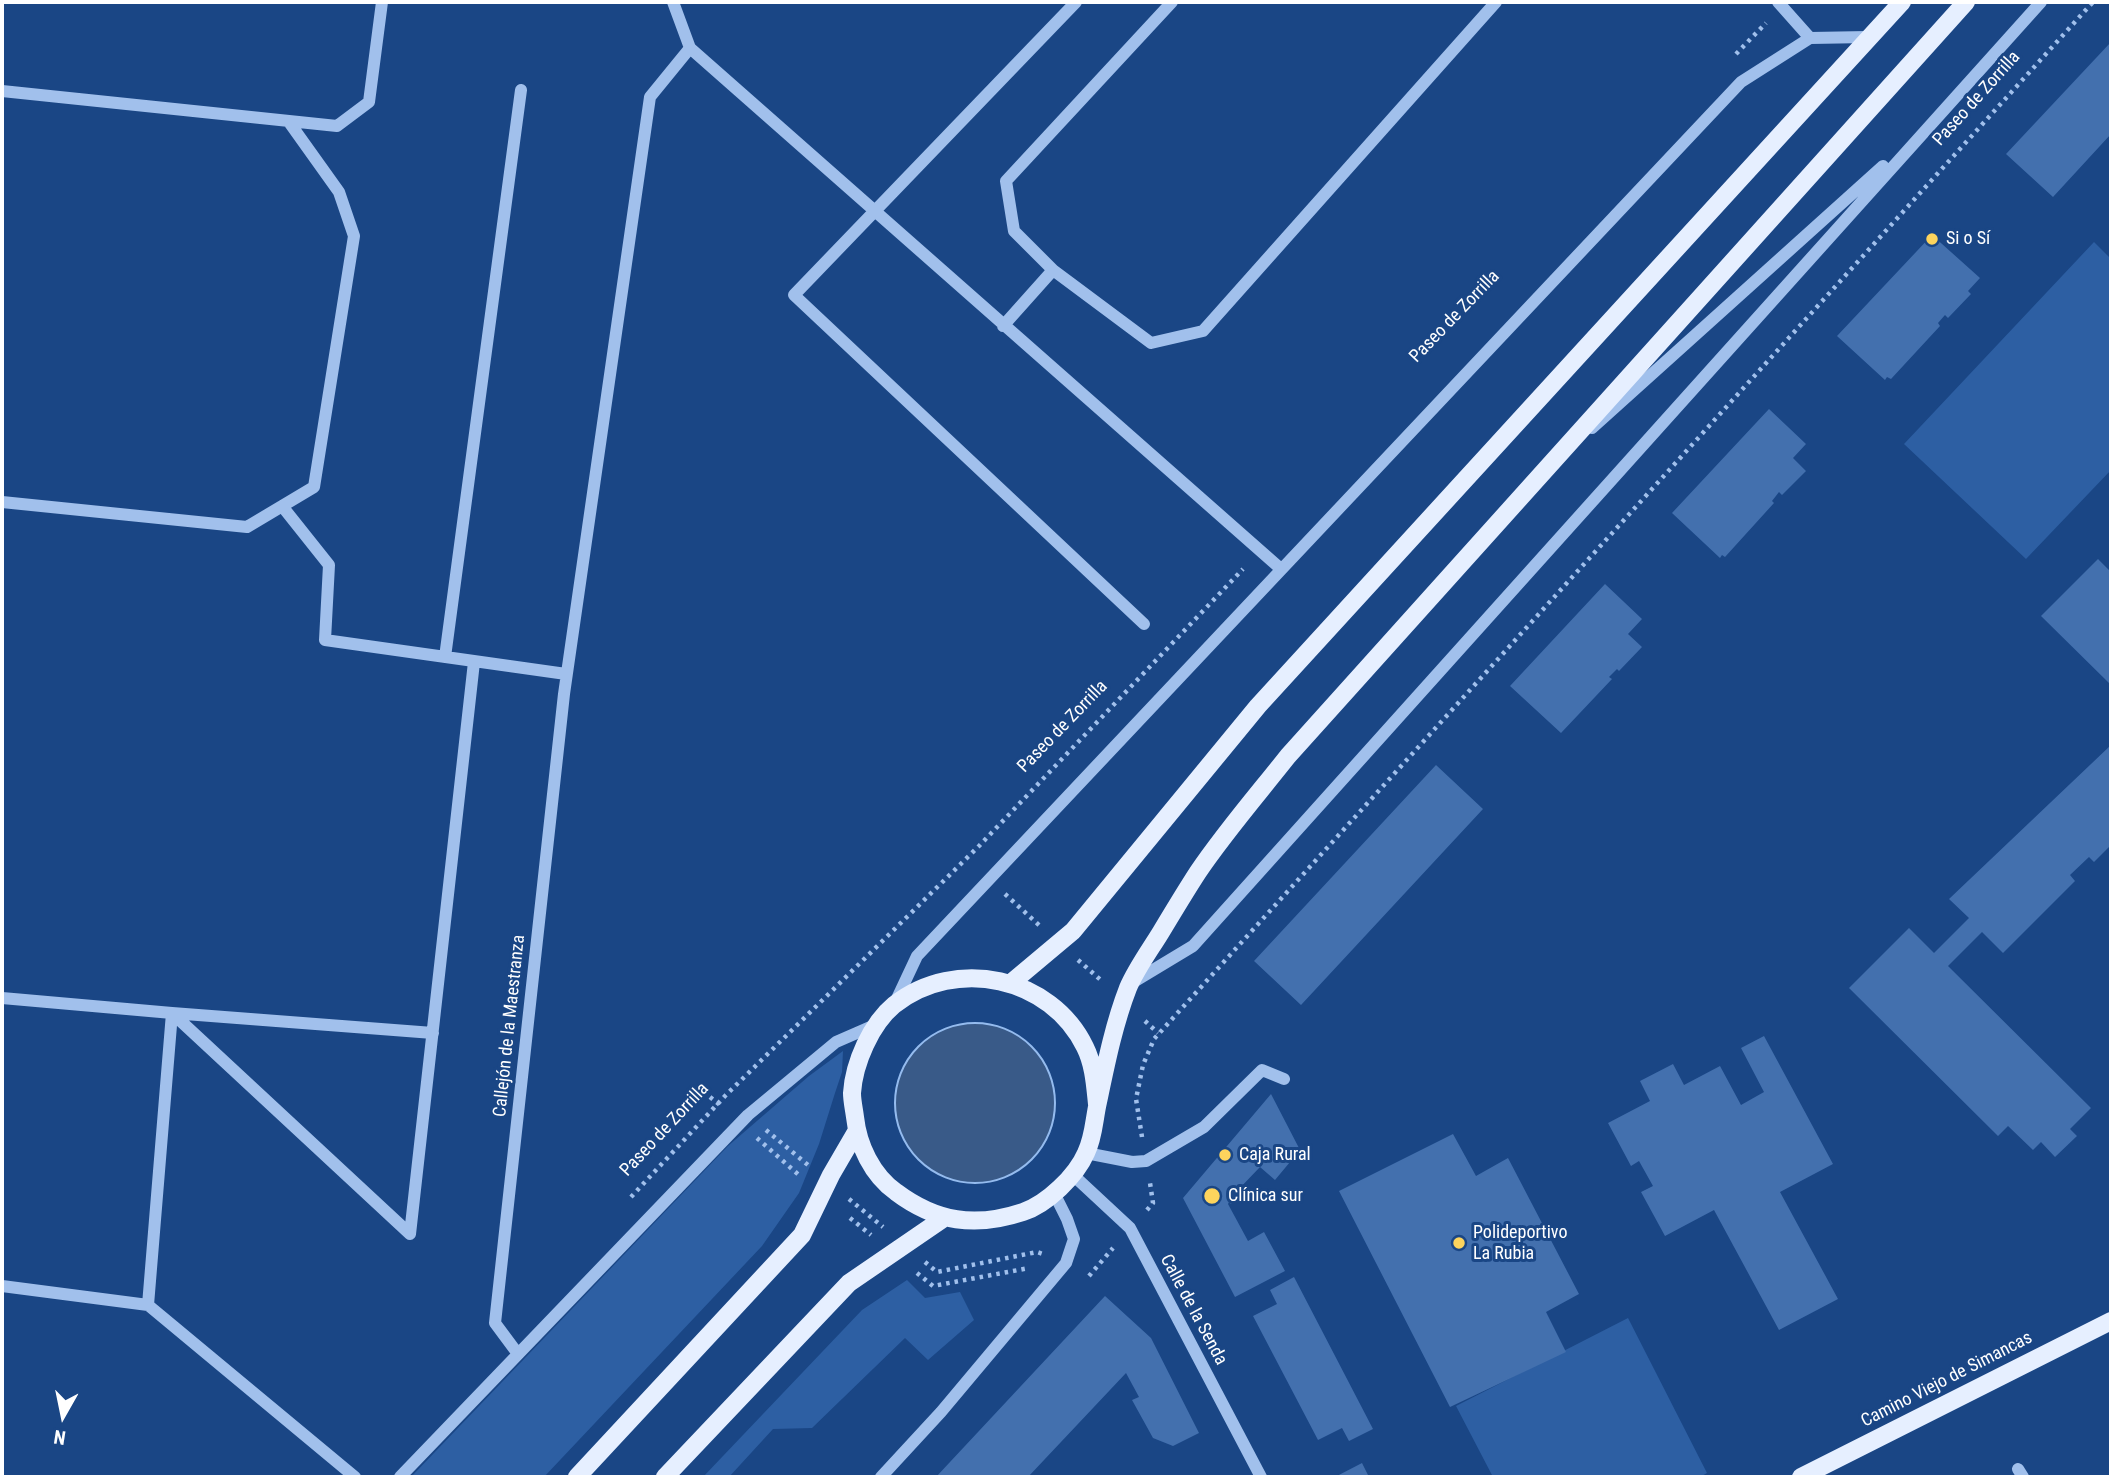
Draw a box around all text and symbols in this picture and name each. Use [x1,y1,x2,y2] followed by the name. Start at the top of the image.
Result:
[1929,47,2025,151] street label: Paseo de Zorrilla
[1946,228,1990,250] place label: Si o Sí
[1924,231,1940,247] marker: Si o Sí
[1406,266,1504,368] street label: Paseo de Zorrilla
[1014,676,1112,778] street label: Paseo de Zorrilla
[490,934,530,1118] street label: Callejón de la Maestranza
[616,1079,714,1181] street label: Paseo de Zorrilla
[1239,1144,1311,1166] place label: Caja Rural
[1217,1147,1233,1163] marker: Caja Rural
[1228,1185,1303,1207] place label: Clínica sur
[1202,1186,1222,1206] marker: Clínica sur
[1473,1222,1567,1264] place label: Polideportivo La Rubia
[1451,1235,1467,1251] marker: Polideportivo La Rubia
[1155,1251,1231,1369] street label: Calle de la Senda
[1858,1327,2036,1433] street label: Camino Viejo de Simancas
[28,1381,98,1451] north arrow
[52,1425,67,1450] text: N

